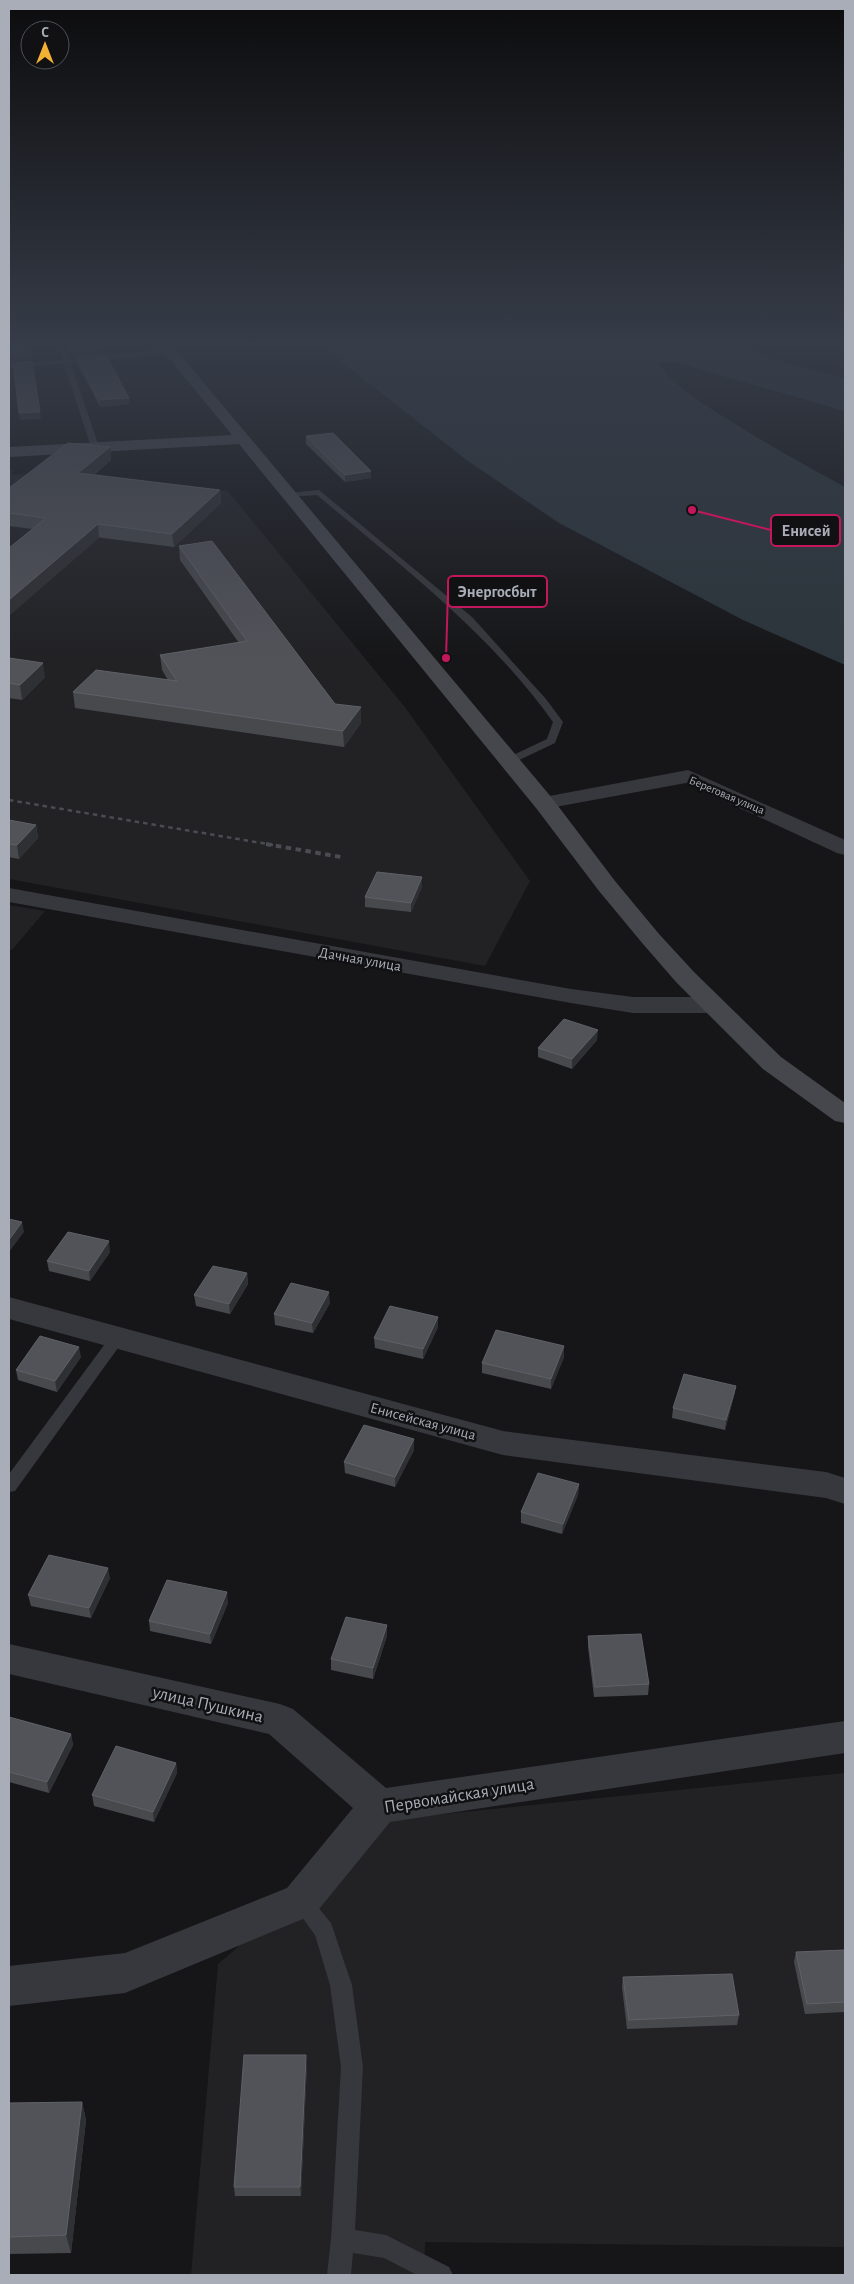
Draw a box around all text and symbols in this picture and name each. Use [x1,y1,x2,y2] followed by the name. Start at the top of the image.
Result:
[20,20,70,70] north arrow
[41,26,49,40] text: С
[771,515,840,546] callout: Енисей
[782,523,830,539] text: Енисей
[448,576,547,607] callout: Энергосбыт
[458,584,537,600] text: Энергосбыт
[687,774,767,817] street label: Береговая улица
[318,945,402,974] street label: Дачная улица
[368,1400,478,1443] street label: Енисейская улица
[150,1683,265,1726] street label: улица Пушкина
[383,1775,535,1817] street label: Первомайская улица

